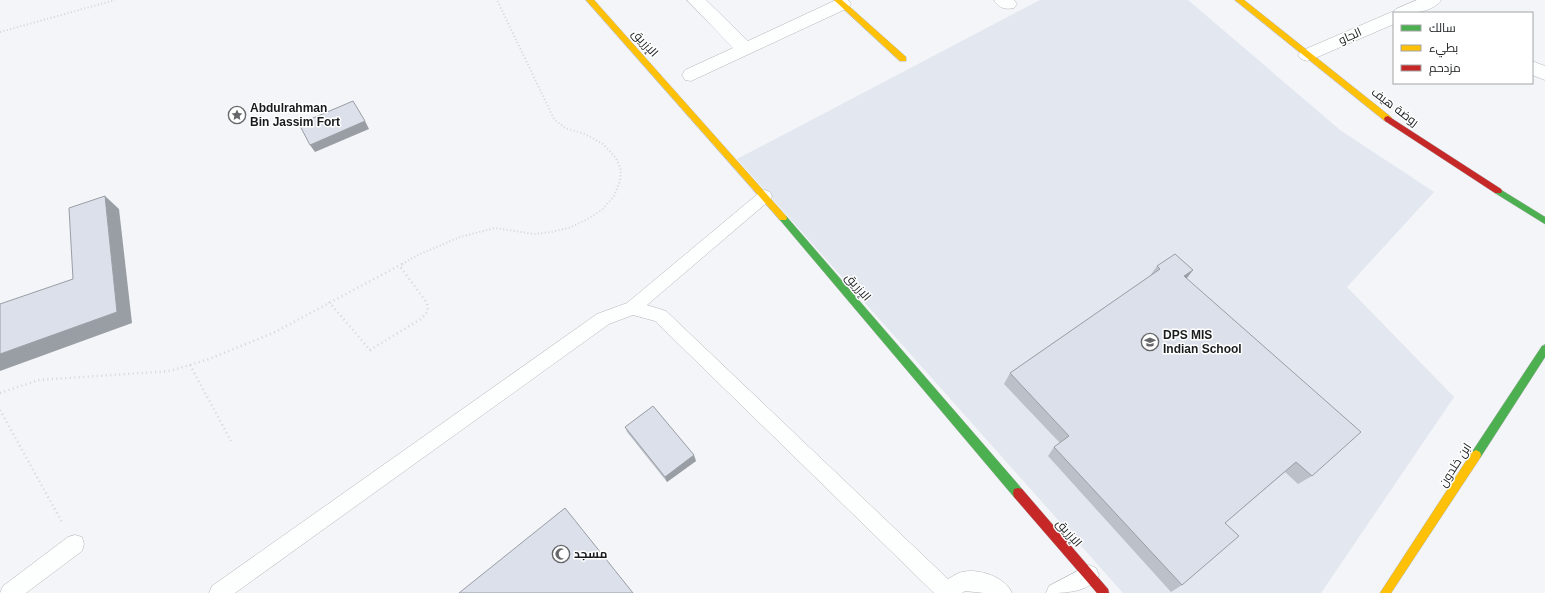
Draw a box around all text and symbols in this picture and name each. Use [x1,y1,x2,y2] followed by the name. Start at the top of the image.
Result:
[1393,12,1533,84] legend
[1429,21,1456,35] text: سالك
[1336,25,1364,47] street label: الجاو
[629,26,661,60] street label: الإزريق
[1429,41,1458,58] text: بطيء
[1429,61,1461,76] text: مزدحم
[1369,85,1421,129] street label: روضة هيف
[250,101,340,129] place label: Abdulrahman Bin Jassim Fort
[227,105,247,125] place icon: Abdulrahman Bin Jassim Fort
[842,270,874,304] street label: الإزريق
[1163,328,1242,356] place label: DPS MIS Indian School
[1140,332,1160,352] school or university icon: DPS MIS Indian School
[1436,440,1474,490] street label: ابن خلدون
[1053,516,1085,550] street label: الإزريق
[551,544,571,564] mosque icon: مسجد
[574,547,607,561] place label: مسجد

